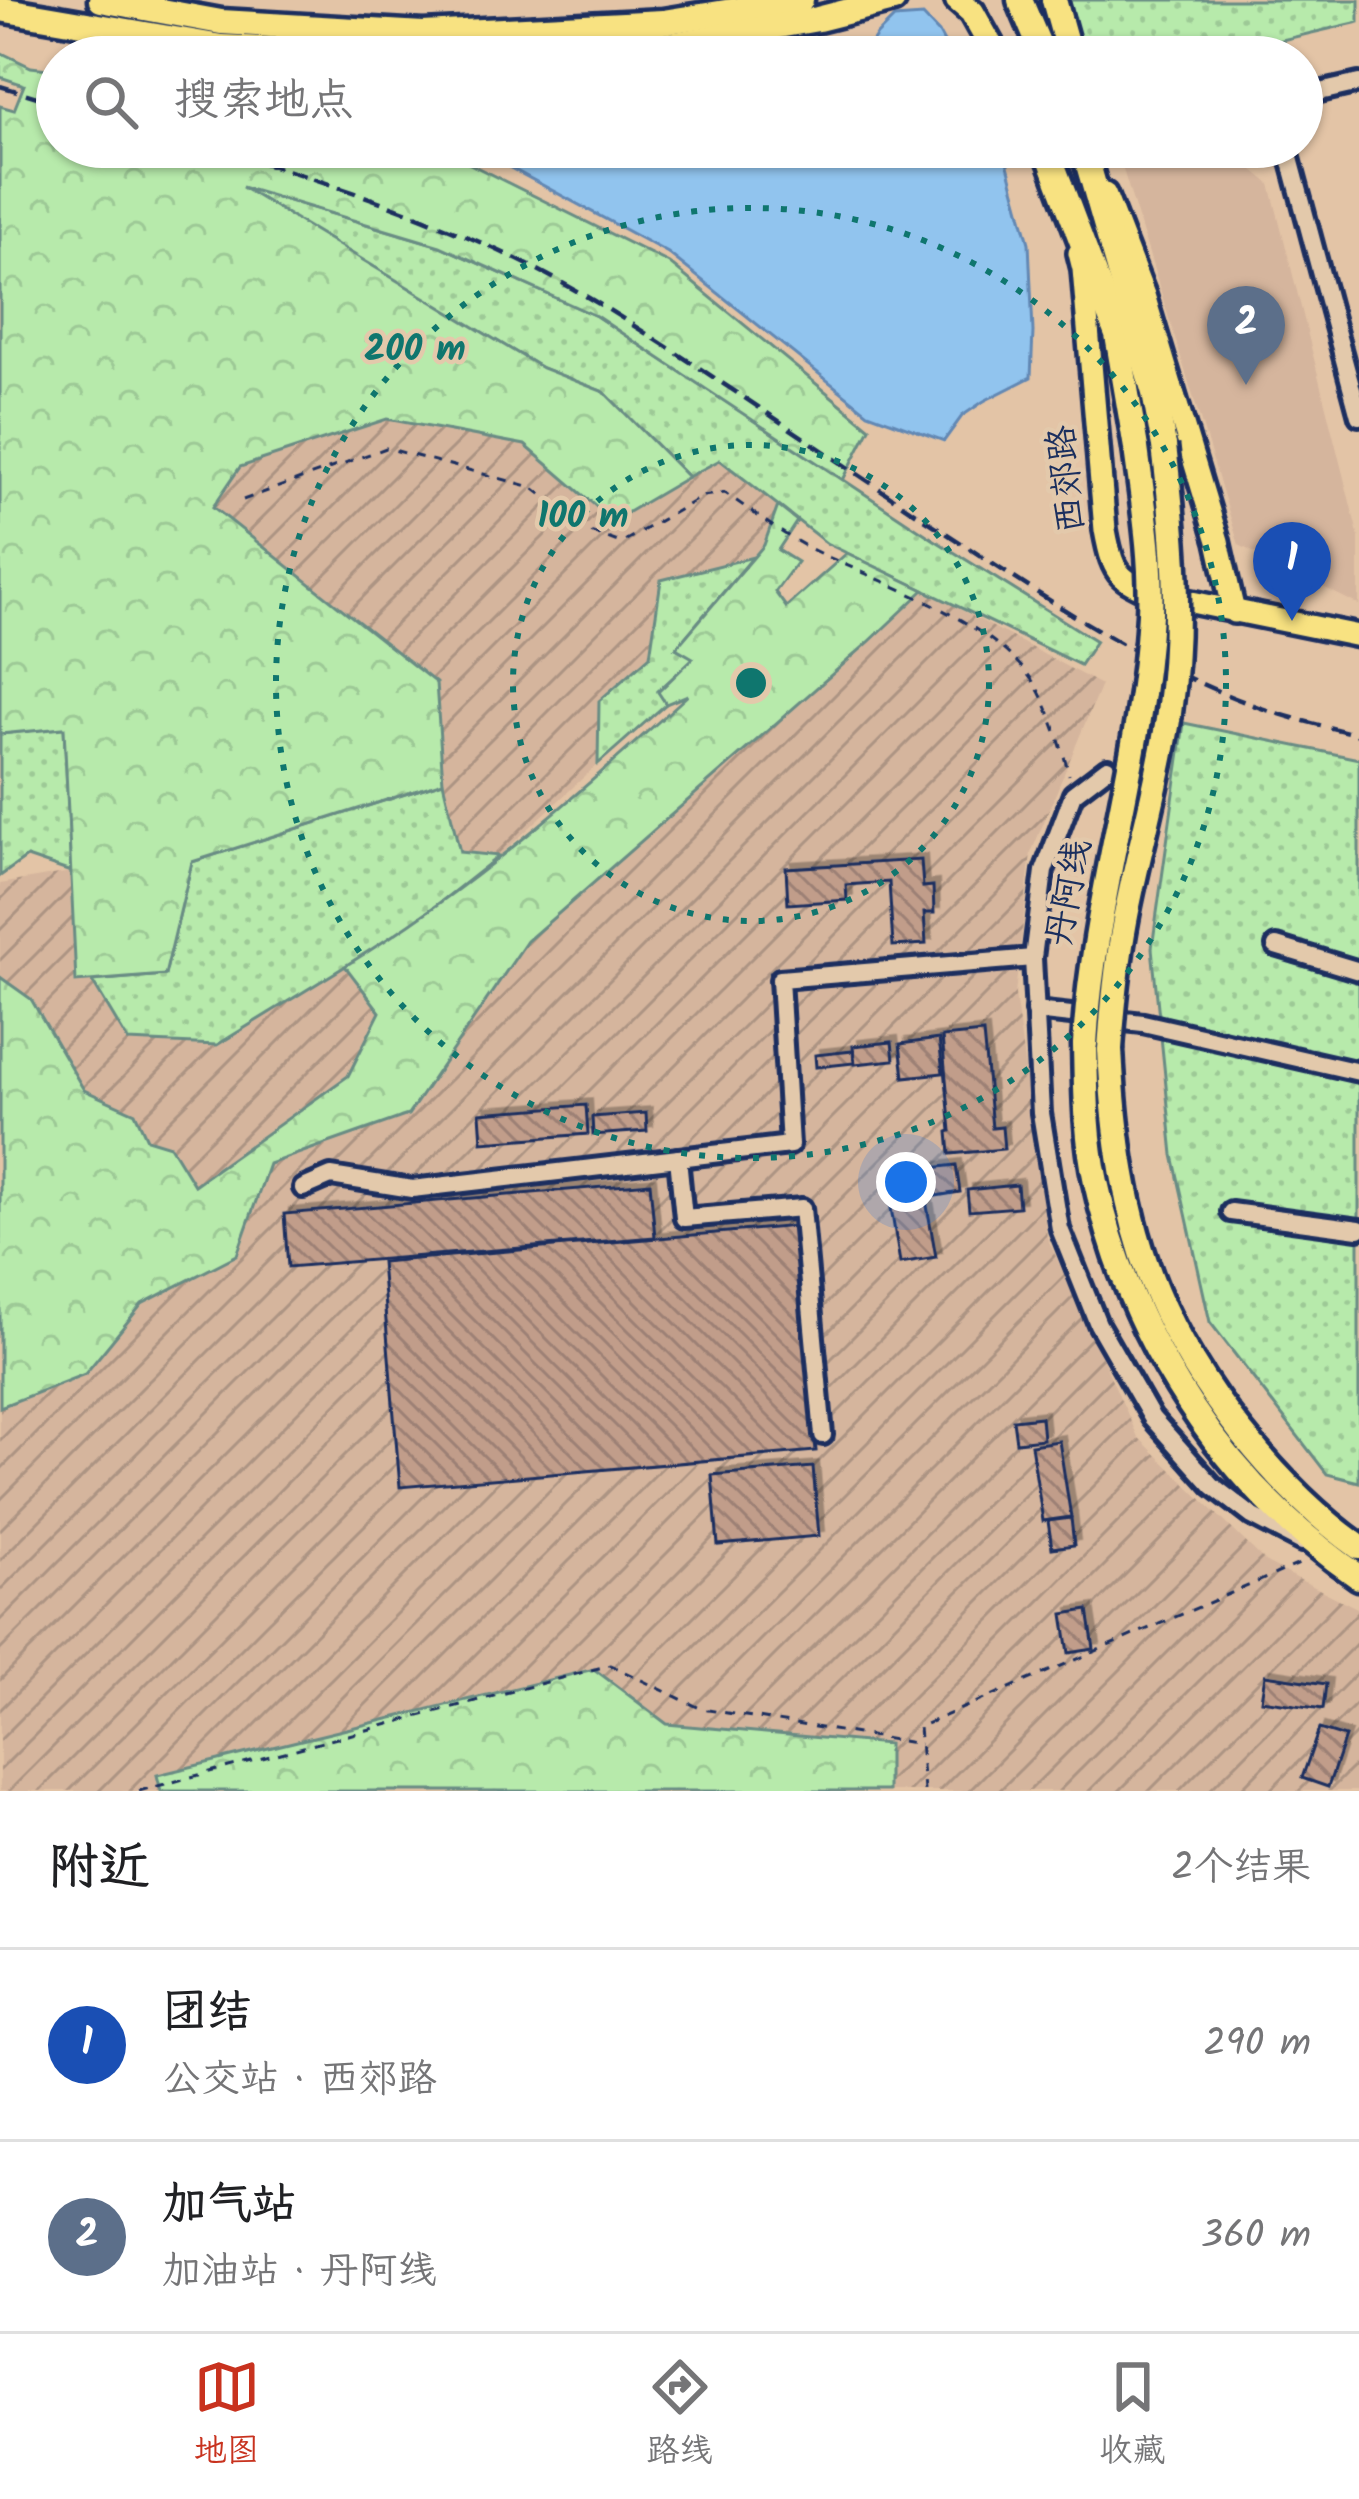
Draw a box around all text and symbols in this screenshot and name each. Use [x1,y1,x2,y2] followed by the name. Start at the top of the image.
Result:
[36,36,1323,168] search box
[174,66,354,138] text: 搜索地点
[78,69,144,135] icon: search
[1207,286,1285,385] pin: 2
[364,322,466,379] text: 200 m
[1034,422,1102,536] street label: 西郊路
[537,489,629,546] text: 100 m
[1253,522,1331,621] pin: 1
[730,662,772,704] centre of rings
[1032,835,1108,951] street label: 丹阿线
[876,1152,936,1212] your location
[48,1829,150,1910] text: 附近
[1171,1838,1311,1900] text: 2个结果
[162,1978,252,2050] text: 团结
[81,2014,93,2076] text: 1
[1203,2014,1311,2076] text: 290 m
[162,2050,437,2112] text: 公交站 · 西郊路
[162,2170,297,2242] text: 加气站
[76,2206,98,2268] text: 2
[1201,2206,1311,2268] text: 360 m
[162,2242,437,2304] text: 加油站 · 丹阿线
[194,2354,260,2479] tab: 地图
[647,2354,713,2479] tab: 路线
[1100,2354,1166,2479] tab: 收藏

